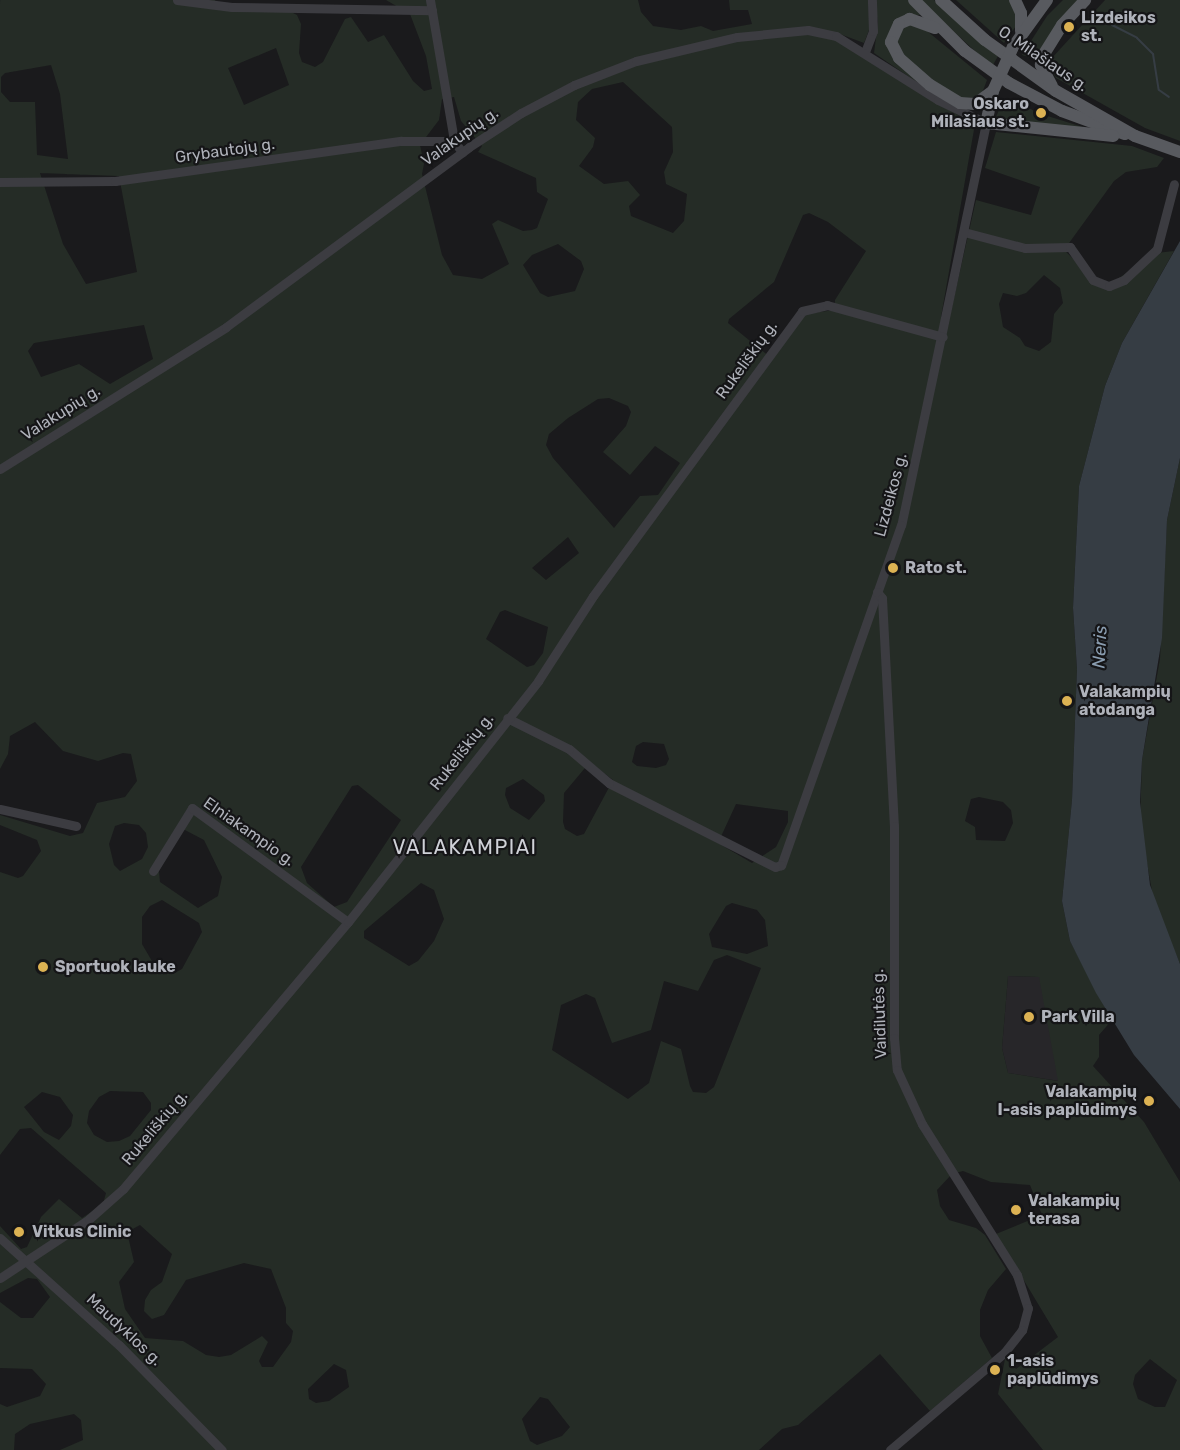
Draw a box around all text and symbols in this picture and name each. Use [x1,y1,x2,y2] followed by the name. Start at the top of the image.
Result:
[1081,8,1156,46] place label: Lizdeikos st.
[1062,20,1076,34] marker: Lizdeikos st.
[995,22,1091,96] street label: O. Milašiaus g.
[931,94,1029,132] place label: Oskaro Milašiaus st.
[418,103,502,171] street label: Valakupių g.
[1034,106,1048,120] marker: Oskaro Milašiaus st.
[174,135,276,167] street label: Grybautojų g.
[712,317,782,403] street label: Rukeliškių g.
[18,381,104,445] street label: Valakupių g.
[871,451,911,539] street label: Lizdeikos g.
[905,558,967,578] place label: Rato st.
[886,561,900,575] marker: Rato st.
[1088,625,1112,669] water label: Neris
[1079,682,1171,720] place label: Valakampių atodanga
[1060,694,1074,708] marker: Valakampių atodanga
[426,710,498,794] street label: Rukeliškių g.
[200,793,298,871] street label: Elniakampio g.
[392,835,538,859] district label: VALAKAMPIAI
[55,957,176,977] place label: Sportuok lauke
[36,960,50,974] marker: Sportuok lauke
[869,969,891,1059] street label: Vaidilutės g.
[1041,1007,1115,1027] place label: Park Villa
[1022,1010,1036,1024] marker: Park Villa
[998,1082,1137,1120] place label: Valakampių I-asis paplūdimys
[118,1087,192,1169] street label: Rukeliškių g.
[1142,1094,1156,1108] marker: Valakampių I-asis paplūdimys
[1028,1191,1120,1229] place label: Valakampių terasa
[1009,1203,1023,1217] marker: Valakampių terasa
[32,1222,131,1242] place label: Vitkus Clinic
[10,1223,28,1241] marker: Vitkus Clinic
[82,1290,166,1370] street label: Maudyklos g.
[1007,1351,1099,1389] place label: 1-asis paplūdimys
[988,1363,1002,1377] marker: 1-asis paplūdimys

